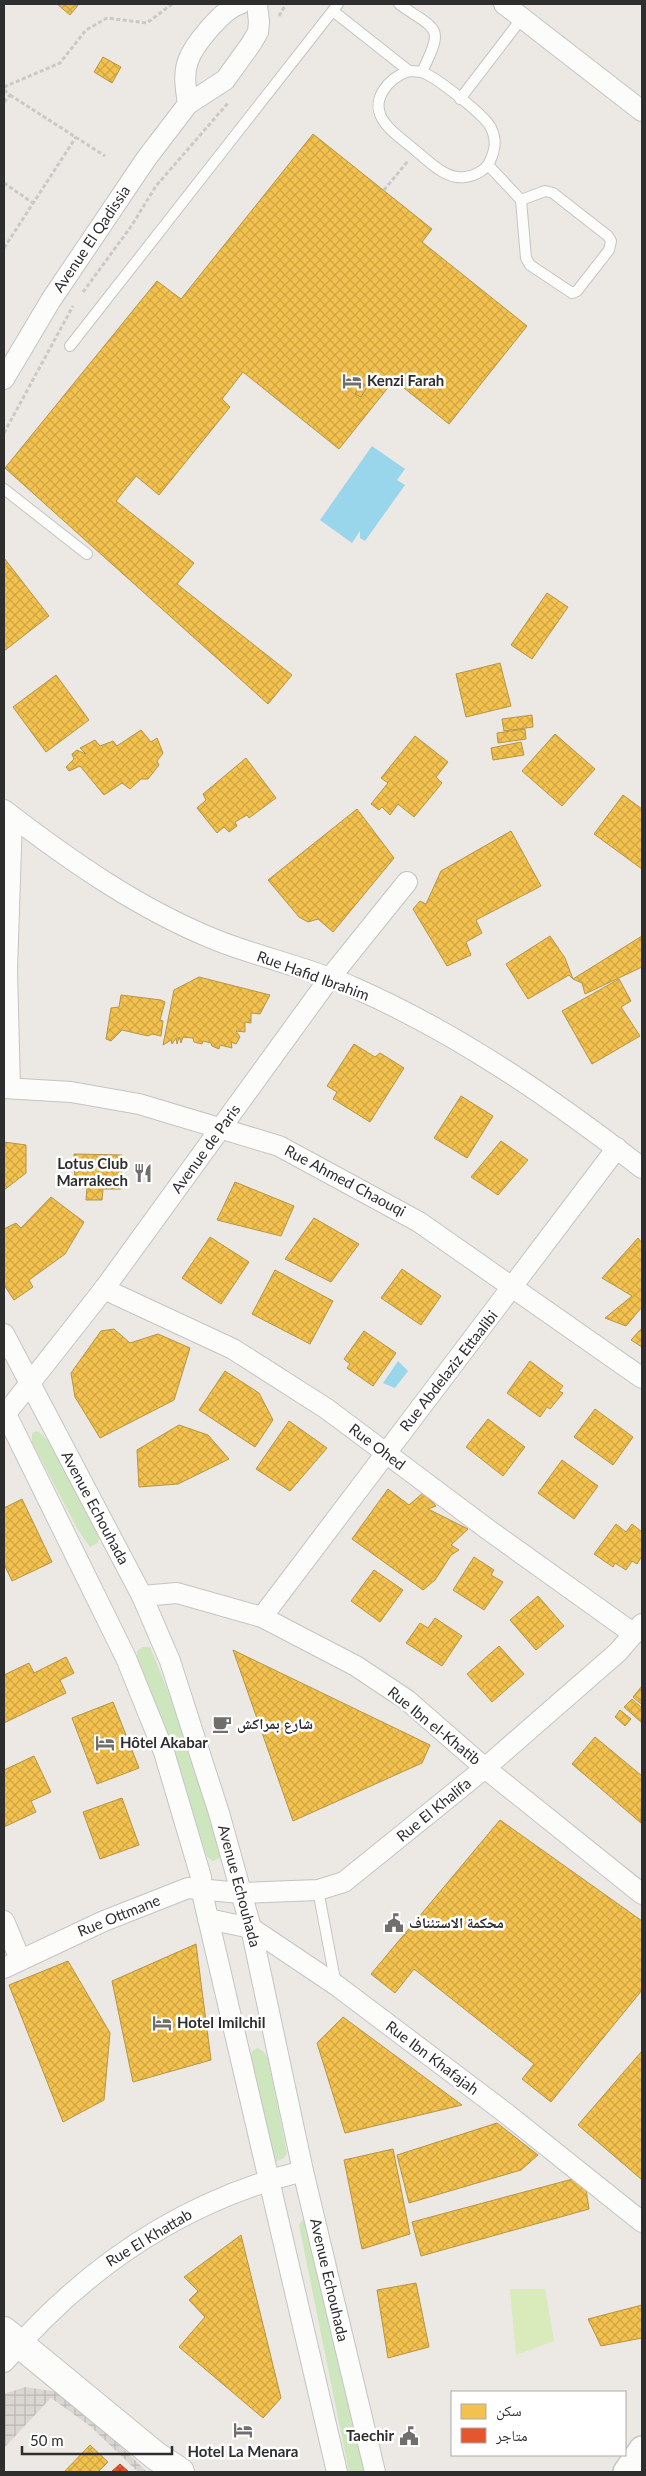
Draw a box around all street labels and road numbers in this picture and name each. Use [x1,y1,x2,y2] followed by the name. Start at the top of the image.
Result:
[49,182,134,295] street label: Avenue El Qadissia
[255,946,372,1004] street label: Rue Hafid Ibrahim
[167,1100,243,1196] street label: Avenue de Paris
[282,1141,409,1220] street label: Rue Ahmed Chaouqi
[396,1306,501,1434] street label: Rue Abdelaziz Ettaalibi
[346,1419,409,1473] street label: Rue Ohed
[58,1448,133,1567] street label: Avenue Echouhada
[385,1682,485,1768] street label: Rue Ibn el-Khatib
[392,1774,474,1845] street label: Rue El Khalifa
[215,1823,265,1949] street label: Avenue Echouhada
[75,1890,163,1940] street label: Rue Ottmane
[383,2016,483,2098] street label: Rue Ibn Khafajah
[102,2204,195,2270] street label: Rue El Khattab
[307,2216,353,2343] street label: Avenue Echouhada

